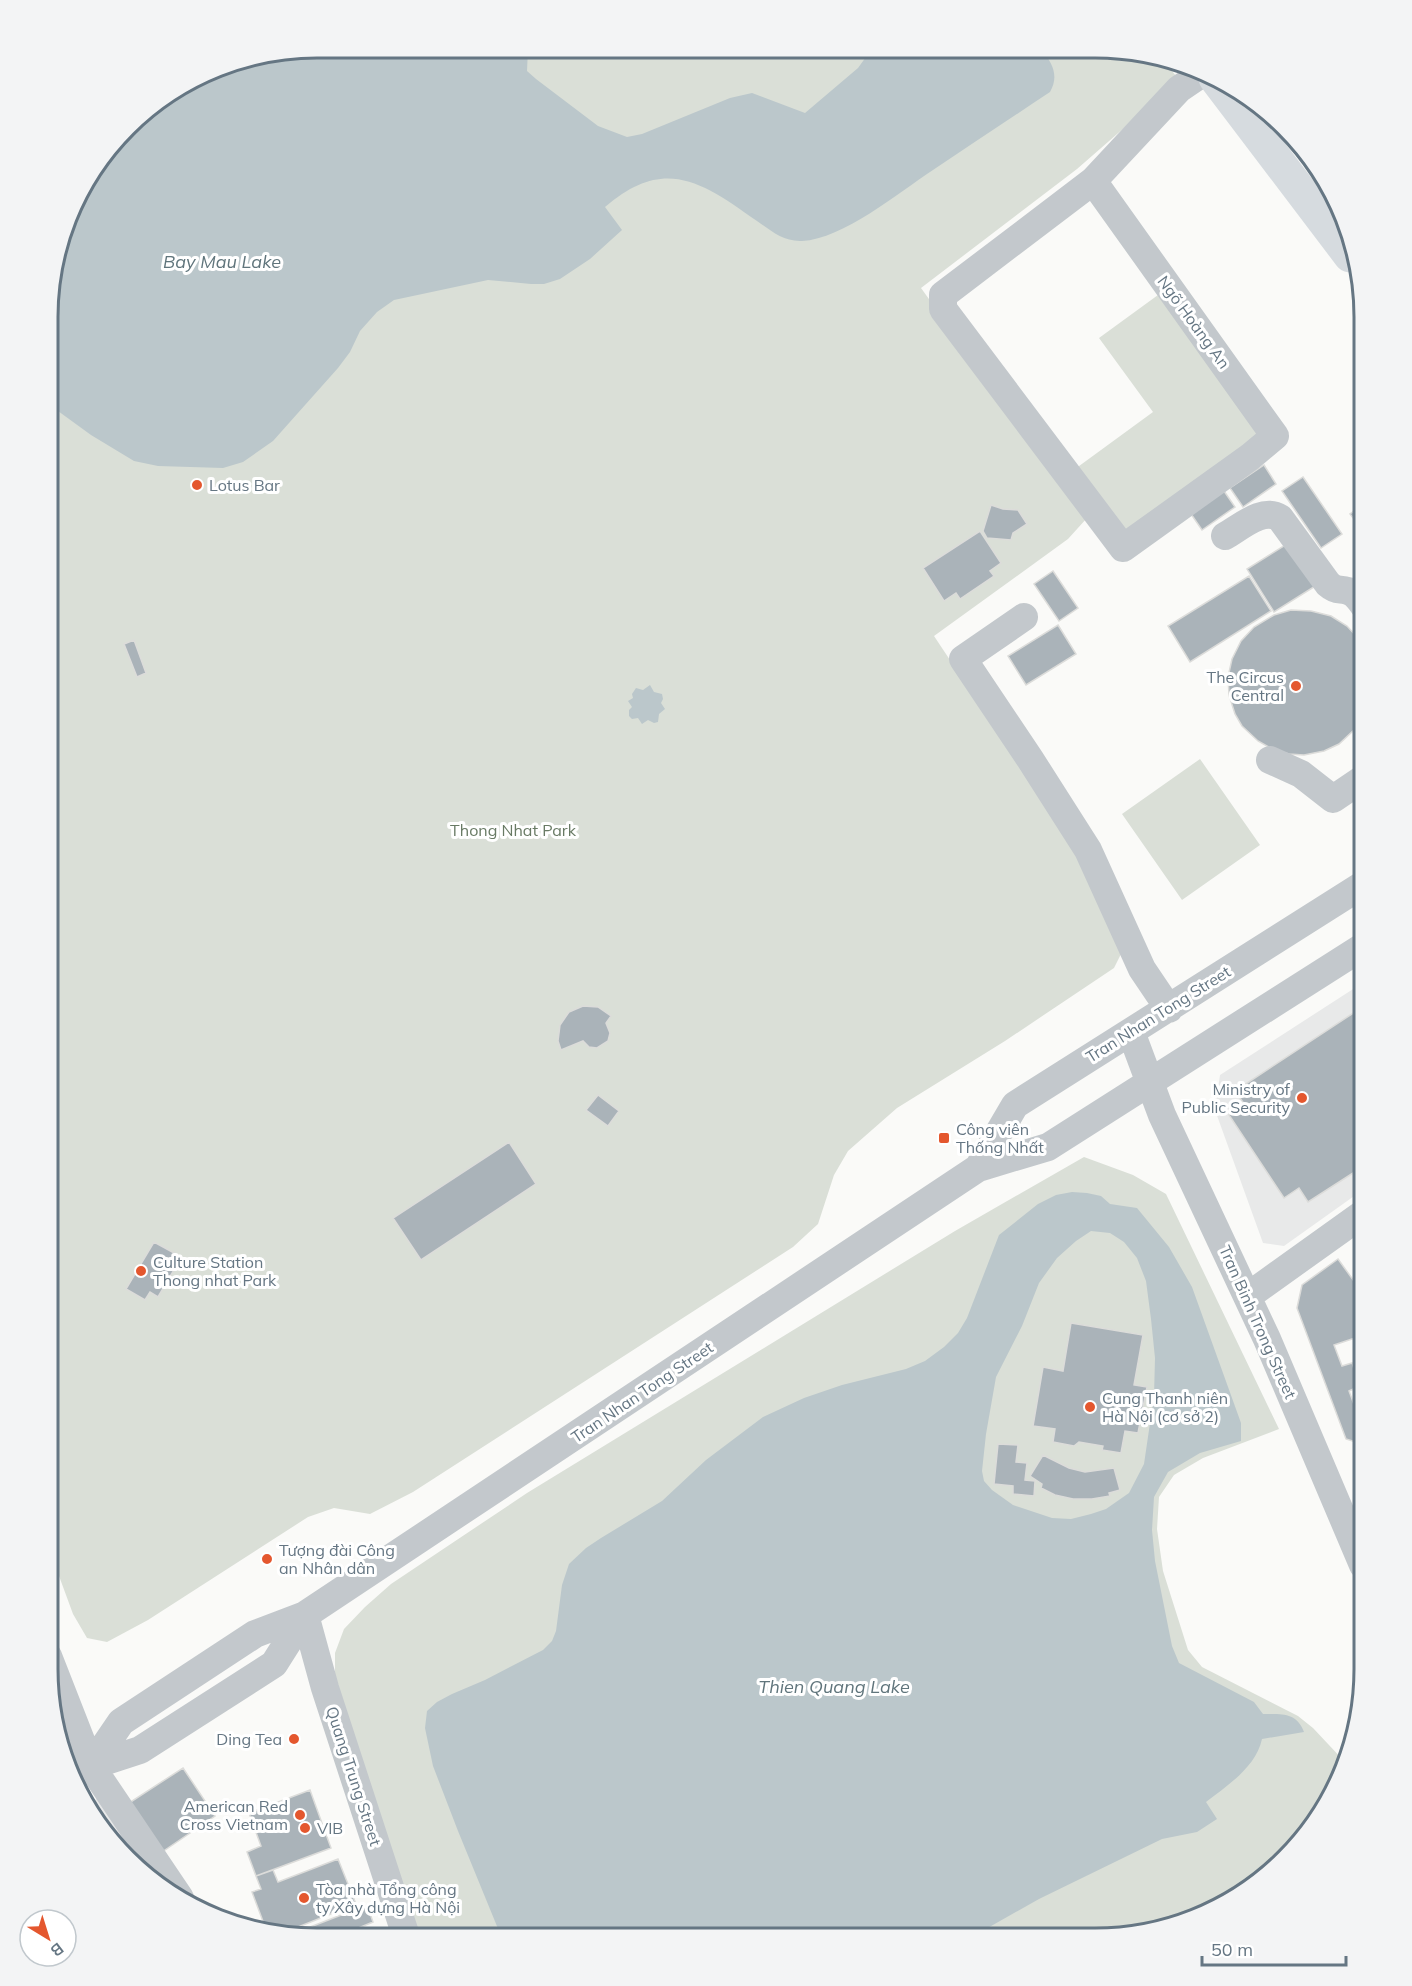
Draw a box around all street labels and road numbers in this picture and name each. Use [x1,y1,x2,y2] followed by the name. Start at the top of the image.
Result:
[1154,272,1234,372] street label: Ngõ Hoàng An
[1082,961,1234,1067] street label: Tran Nhan Tong Street
[1215,1242,1301,1402] street label: Tran Binh Trong Street
[567,1337,717,1447] street label: Tran Nhan Tong Street
[322,1704,386,1849] street label: Quang Trung Street

